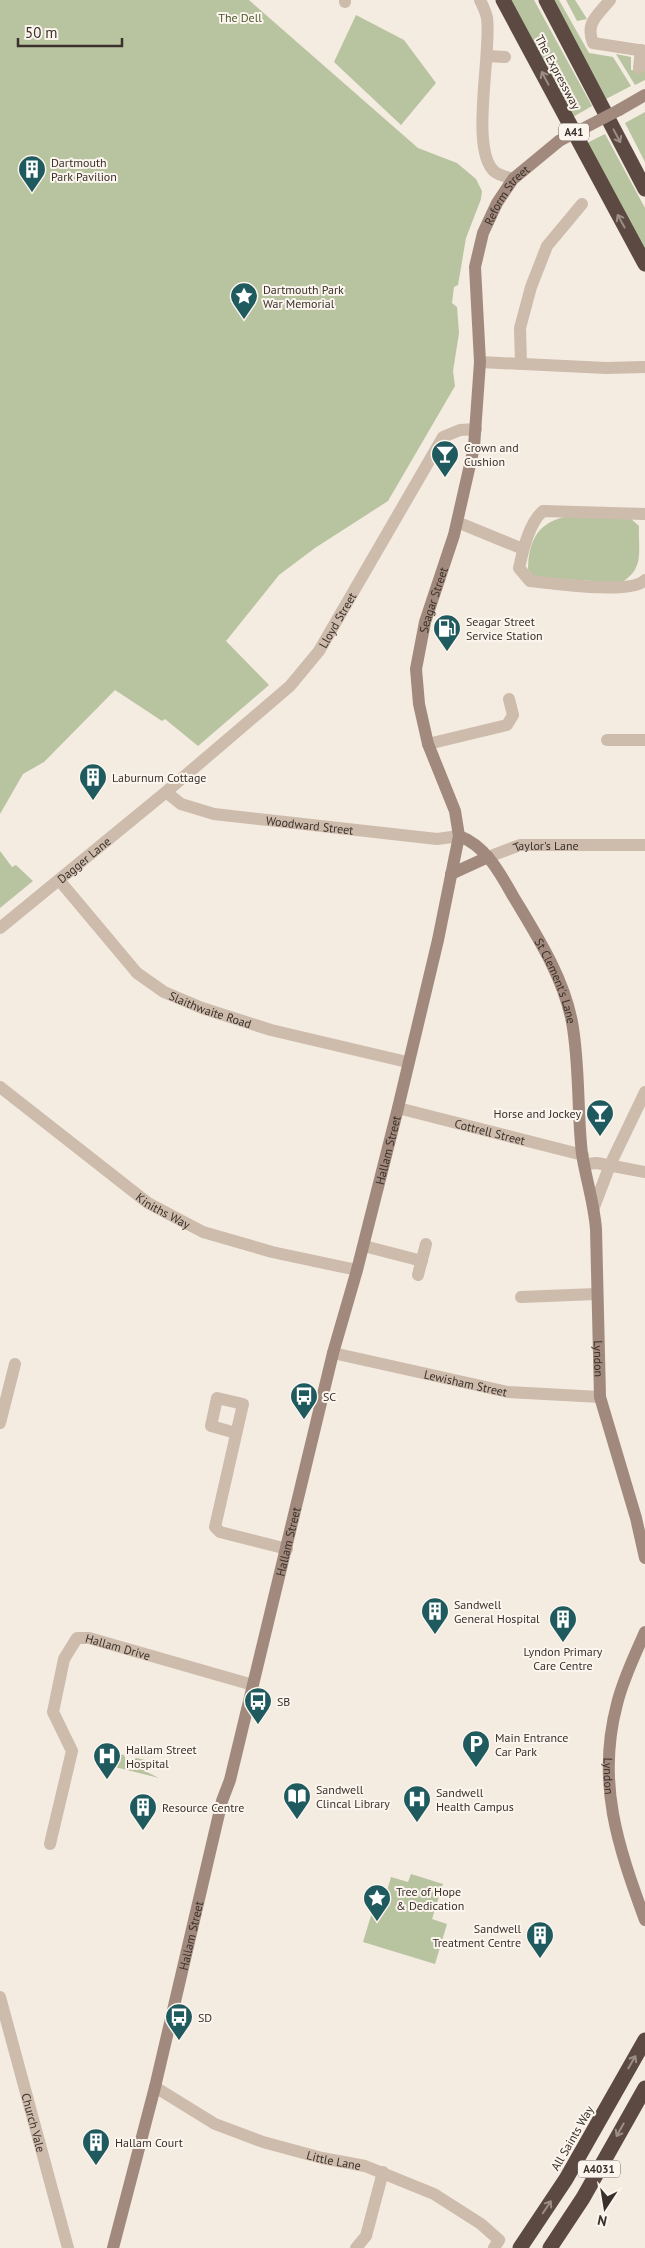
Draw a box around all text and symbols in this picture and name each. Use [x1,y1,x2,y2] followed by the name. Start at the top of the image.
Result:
[218,10,262,25] park label: The Dell
[18,15,121,47] scale bar
[25,23,58,42] text: 50 m
[532,32,584,112] street label: The Expressway
[539,71,549,85] one-way arrow
[559,124,589,140] road number: A41
[613,129,623,143] one-way arrow
[17,154,47,193] building icon: Dartmouth Park Pavilion
[51,155,117,184] place label: Dartmouth Park Pavilion
[480,161,532,227] street label: Reform Street
[616,214,625,229] one-way arrow
[229,281,259,320] place icon: Dartmouth Park War Memorial
[263,282,344,311] place label: Dartmouth Park War Memorial
[430,439,460,478] bar icon: Crown and Cushion
[464,440,519,469] place label: Crown and Cushion
[416,565,450,634] street label: Seagar Street
[315,589,359,651] street label: Lloyd Street
[432,613,462,652] fuel station icon: Seagar Street Service Station
[466,614,543,643] place label: Seagar Street Service Station
[78,762,108,801] building icon: Laburnum Cottage
[112,770,206,785] place label: Laburnum Cottage
[265,812,354,837] street label: Woodward Street
[54,833,113,886] street label: Dagger Lane
[511,838,579,855] street label: Taylor's Lane
[532,935,580,1025] street label: St Clement's Lane
[167,988,253,1031] street label: Slaithwaite Road
[585,1098,615,1137] bar icon: Horse and Jockey
[494,1106,581,1121] place label: Horse and Jockey
[371,1114,403,1186] street label: Hallam Street
[453,1115,527,1148] street label: Cottrell Street
[133,1189,193,1232] street label: Kiniths Way
[591,1340,607,1377] street label: Lyndon
[423,1366,509,1399] street label: Lewisham Street
[289,1381,319,1420] bus stop icon: SC
[323,1389,336,1404] place label: SC
[272,1505,303,1578] street label: Hallam Street
[420,1596,450,1635] building icon: Sandwell General Hospital
[454,1597,540,1626] place label: Sandwell General Hospital
[548,1604,578,1643] building icon: Lyndon Primary Care Centre
[84,1630,152,1663] street label: Hallam Drive
[524,1644,603,1673] place label: Lyndon Primary Care Centre
[243,1686,273,1725] bus stop icon: SB
[277,1694,290,1709] place label: SB
[461,1729,491,1768] parking icon: Main Entrance Car Park
[495,1730,568,1759] place label: Main Entrance Car Park
[92,1741,122,1780] hospital icon: Hallam Street Hospital
[126,1742,197,1771] place label: Hallam Street Hospital
[601,1757,618,1795] street label: Lyndon
[282,1781,312,1820] library icon: Sandwell Clincal Library
[316,1782,390,1811] place label: Sandwell Clincal Library
[402,1784,432,1823] hospital icon: Sandwell Health Campus
[436,1785,514,1814] place label: Sandwell Health Campus
[128,1792,158,1831] building icon: Resource Centre
[162,1800,244,1815] place label: Resource Centre
[362,1883,392,1922] place icon: Tree of Hope & Dedication
[396,1884,464,1913] place label: Tree of Hope & Dedication
[175,1899,206,1972] street label: Hallam Street
[525,1920,555,1959] building icon: Sandwell Treatment Centre
[432,1921,521,1950] place label: Sandwell Treatment Centre
[164,2002,194,2041] bus stop icon: SD
[198,2010,212,2025] place label: SD
[627,2055,637,2070] one-way arrow
[19,2091,49,2154] street label: Church Vale
[547,2103,597,2173] street label: All Saints Way
[615,2123,625,2137] one-way arrow
[81,2127,111,2166] building icon: Hallam Court
[115,2135,183,2150] place label: Hallam Court
[305,2147,362,2173] street label: Little Lane
[578,2160,620,2178] road number: A4031
[580,2183,630,2233] north arrow
[542,2201,552,2215] one-way arrow
[596,2211,609,2230] text: N

